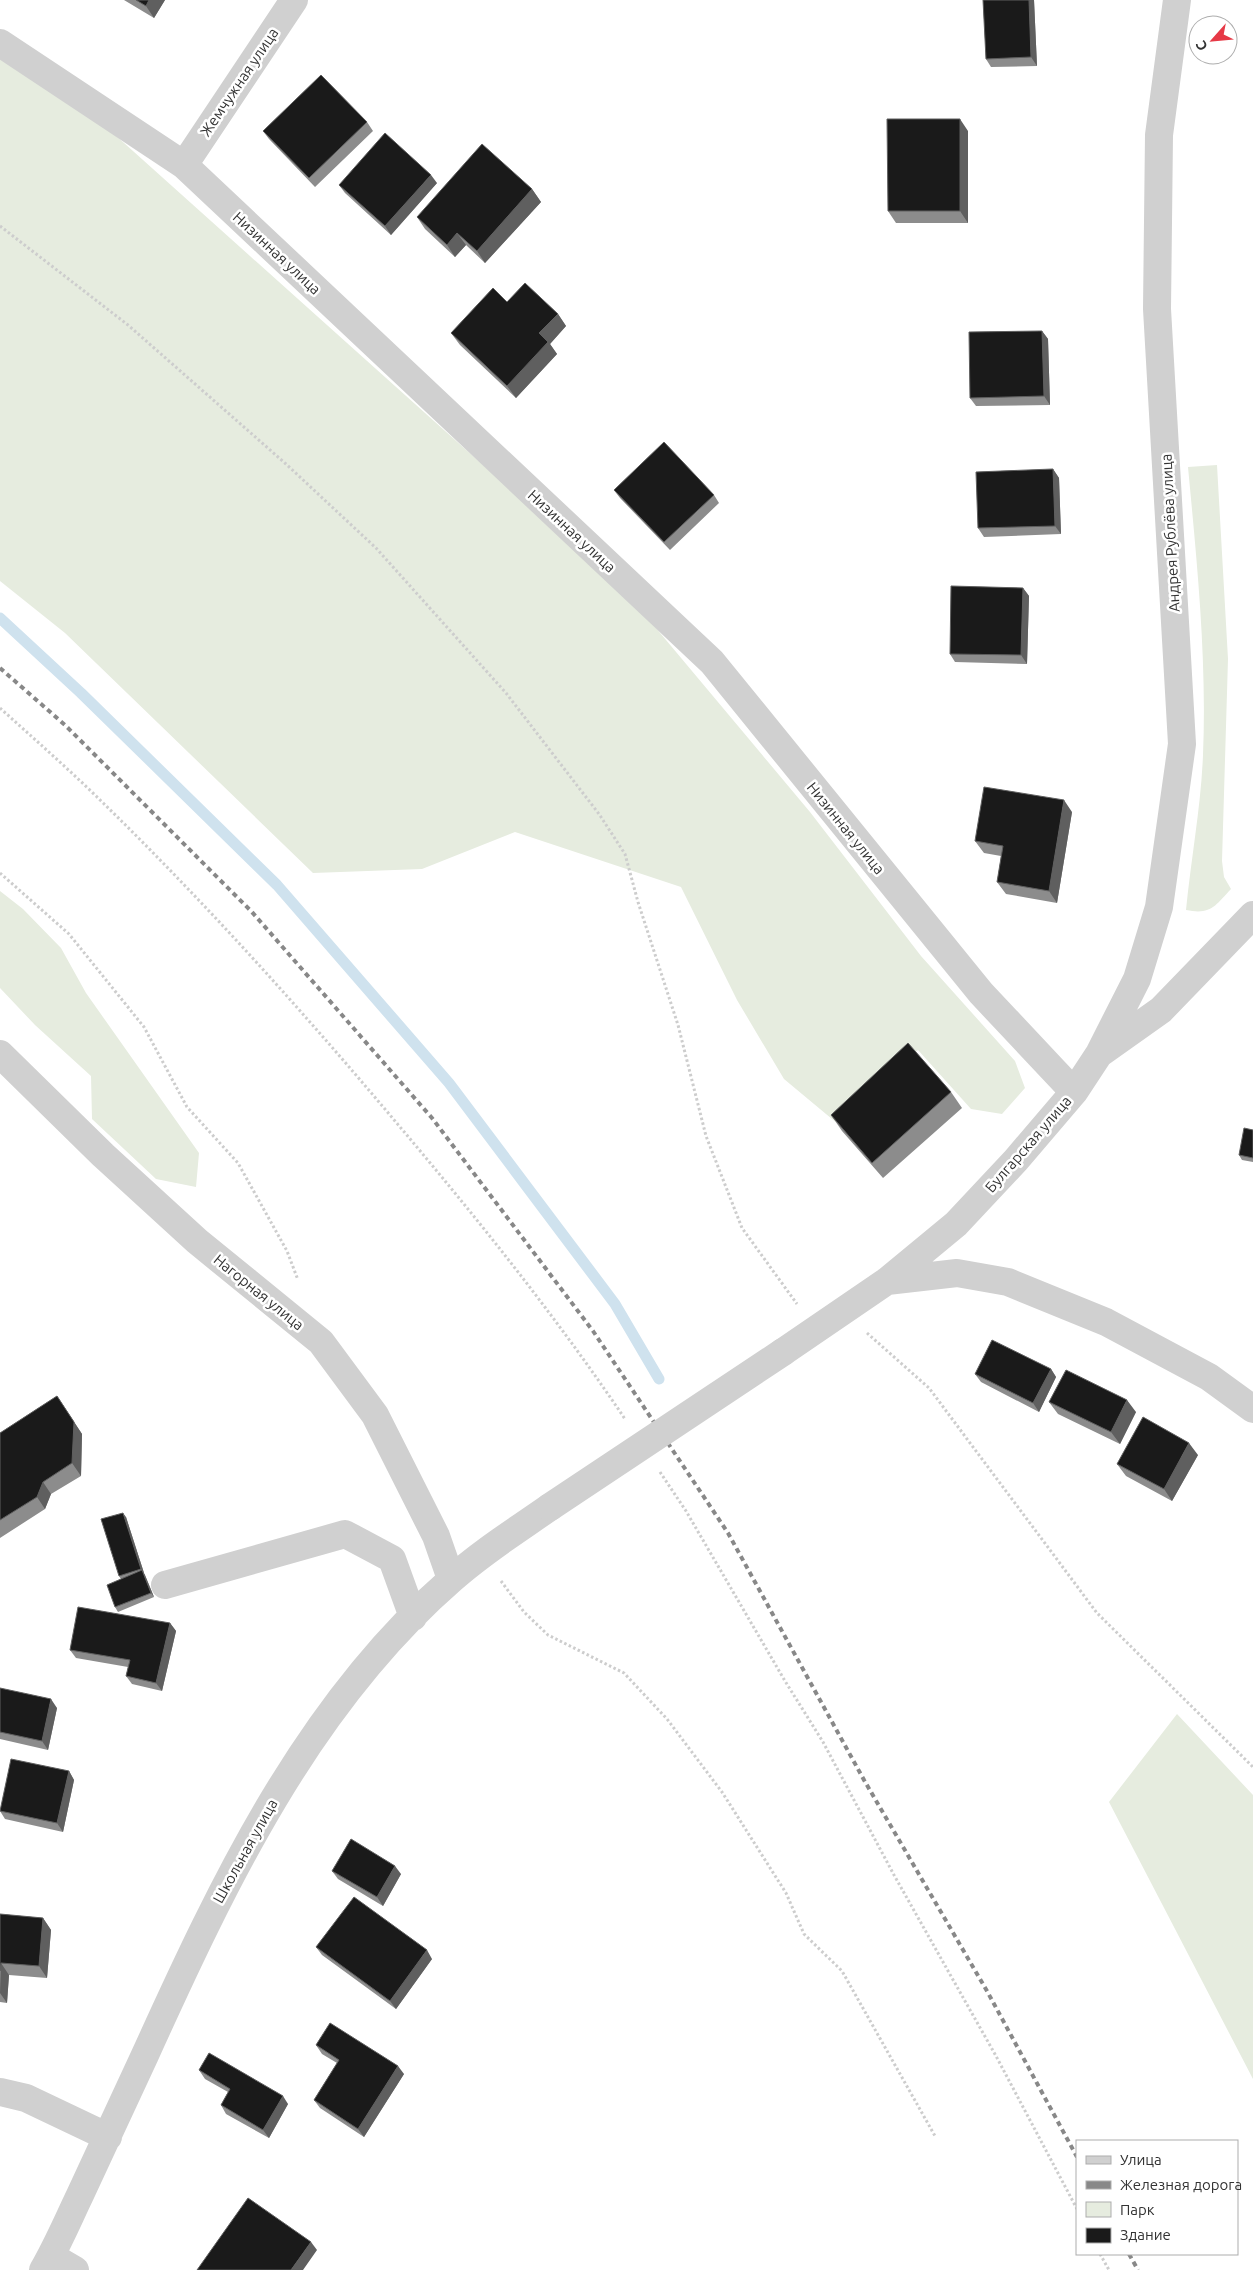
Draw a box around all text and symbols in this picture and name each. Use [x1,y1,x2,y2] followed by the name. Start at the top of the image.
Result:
[1188,15,1238,65] north arrow
[196,25,282,139] street label: Жемчужная улица
[1192,38,1211,54] text: С
[230,208,324,298] street label: Низинная улица
[1157,453,1183,613] street label: Андрея Рублёва улица
[525,486,619,576] street label: Низинная улица
[804,779,888,877] street label: Низинная улица
[981,1092,1075,1196] street label: Булгарская улица
[211,1251,307,1333] street label: Нагорная улица
[209,1796,281,1906] street label: Школьная улица
[1076,2140,1238,2255] legend
[1120,2151,1162,2168] text: Улица
[1120,2176,1242,2193] text: Железная дорога
[1120,2201,1155,2218] text: Парк
[1120,2226,1171,2243] text: Здание

